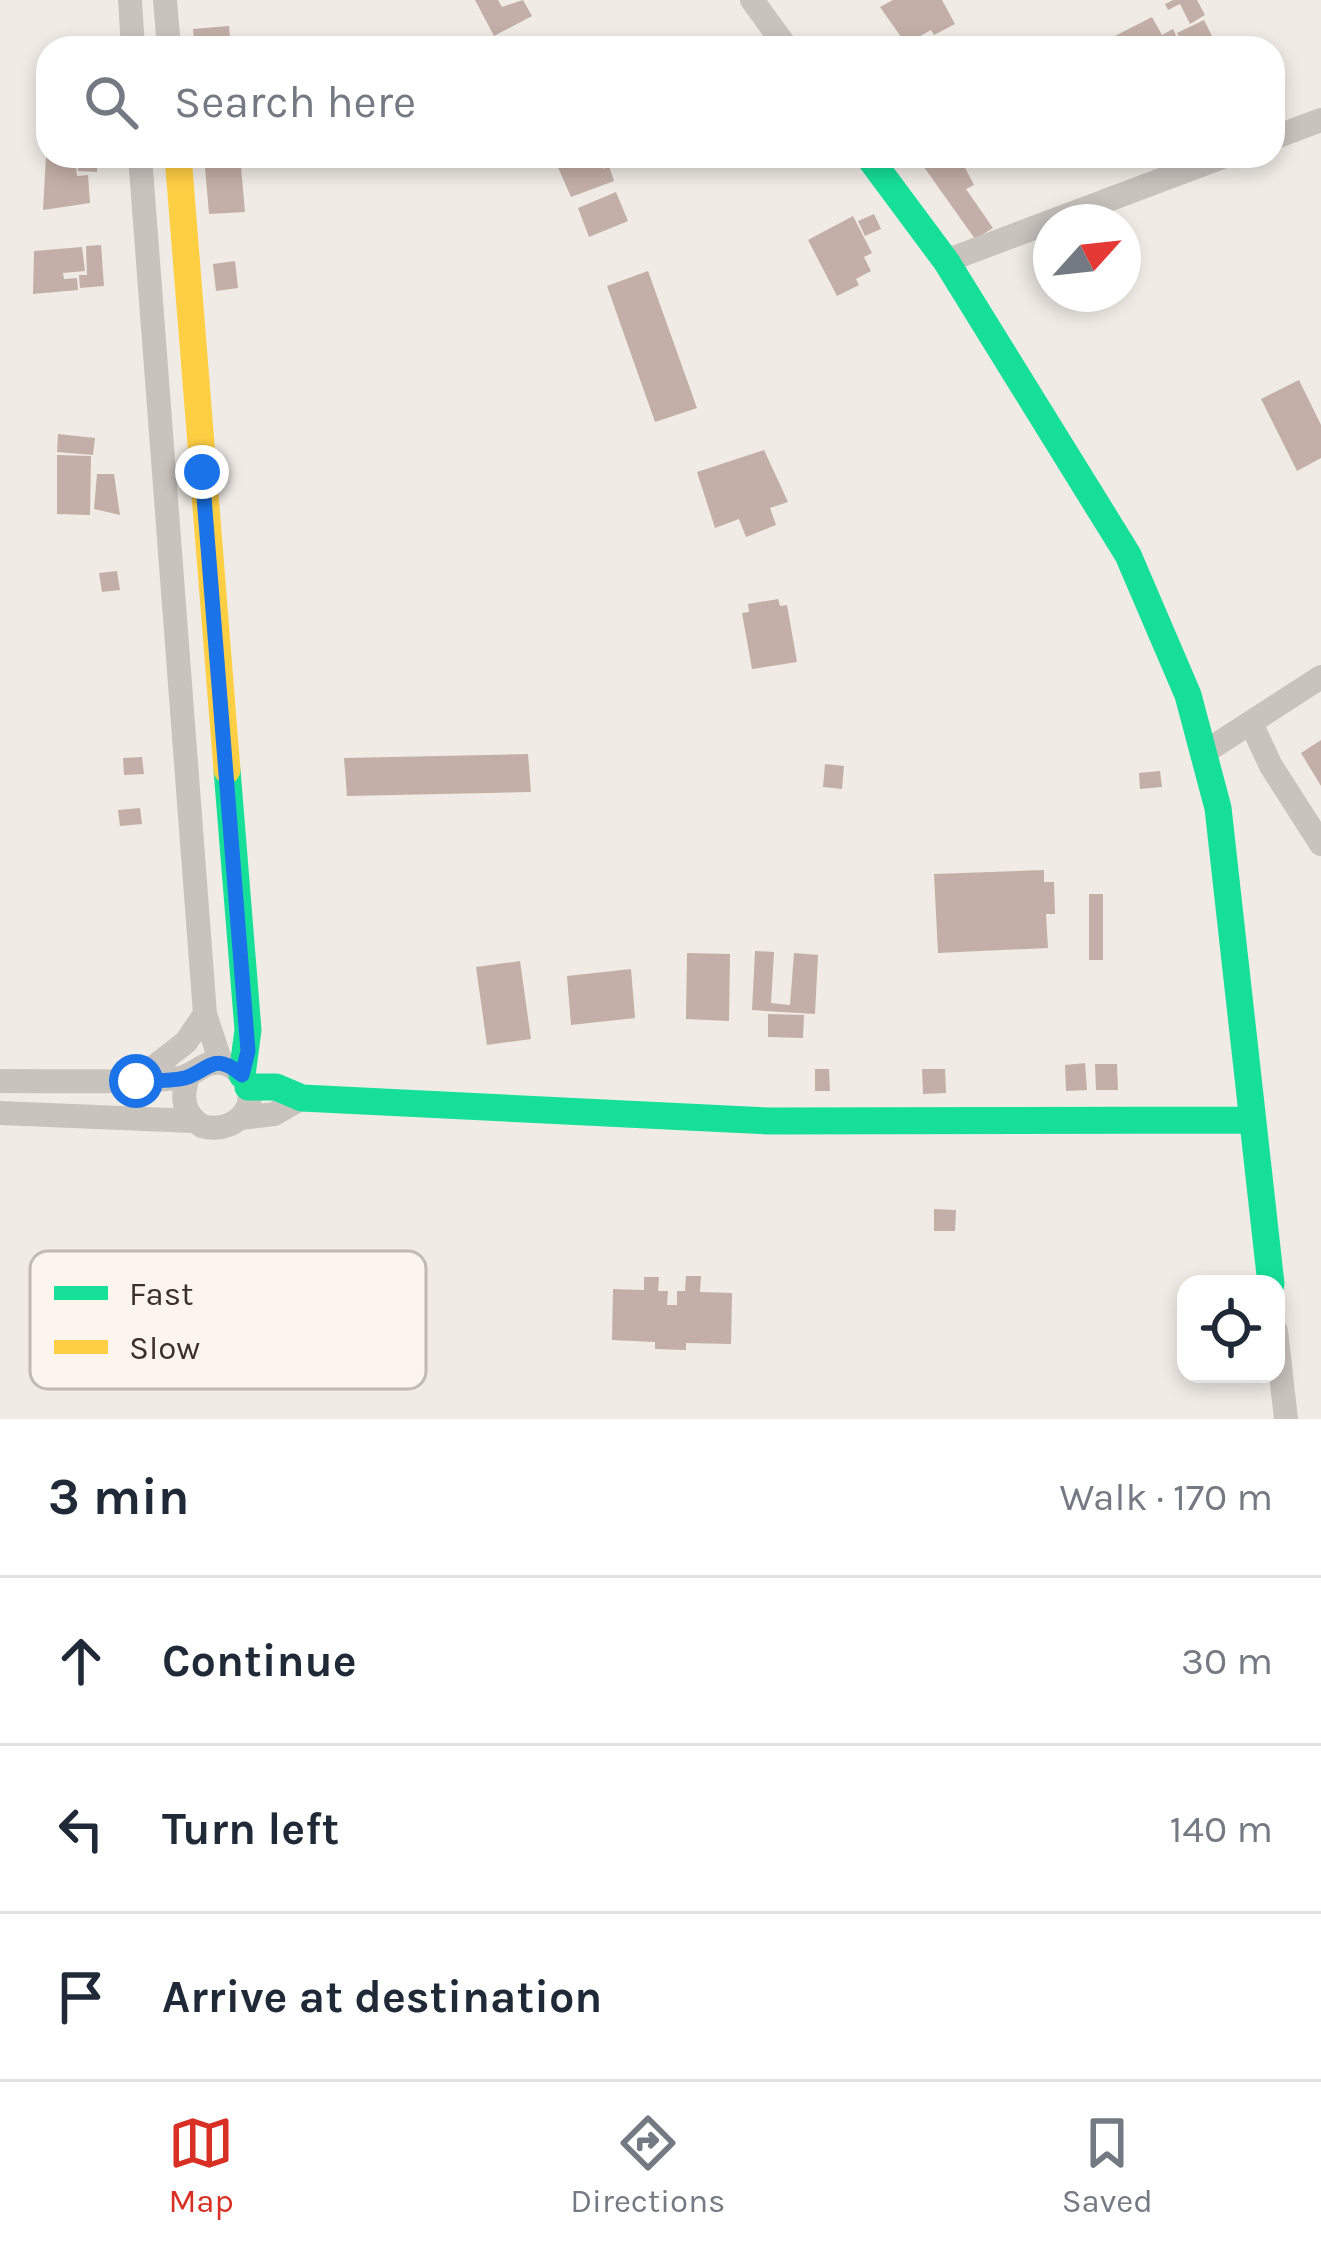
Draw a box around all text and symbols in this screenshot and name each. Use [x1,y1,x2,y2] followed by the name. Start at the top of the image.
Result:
[36,36,1285,168] search box
[78,69,144,135] icon: search
[174,76,416,128] text: Search here
[1033,204,1141,312] north arrow
[175,445,229,499] route end
[109,1054,163,1108] route start
[30,1251,426,1389] legend
[129,1275,193,1313] text: Fast
[1177,1275,1285,1383] map controls
[1177,1275,1285,1383] button: locate
[129,1329,200,1367] text: Slow
[48,1467,190,1527] text: 3 min
[1059,1474,1273,1520] text: Walk · 170 m
[48,1628,114,1694] icon: ahead
[162,1635,357,1687] text: Continue
[1181,1638,1273,1684] text: 30 m
[48,1796,114,1862] icon: left
[162,1803,339,1855] text: Turn left
[1169,1806,1273,1852] text: 140 m
[48,1964,114,2030] icon: arrive
[162,1971,602,2023] text: Arrive at destination
[168,2110,234,2220] tab: Map
[570,2110,725,2220] tab: Directions
[1062,2110,1153,2220] tab: Saved

